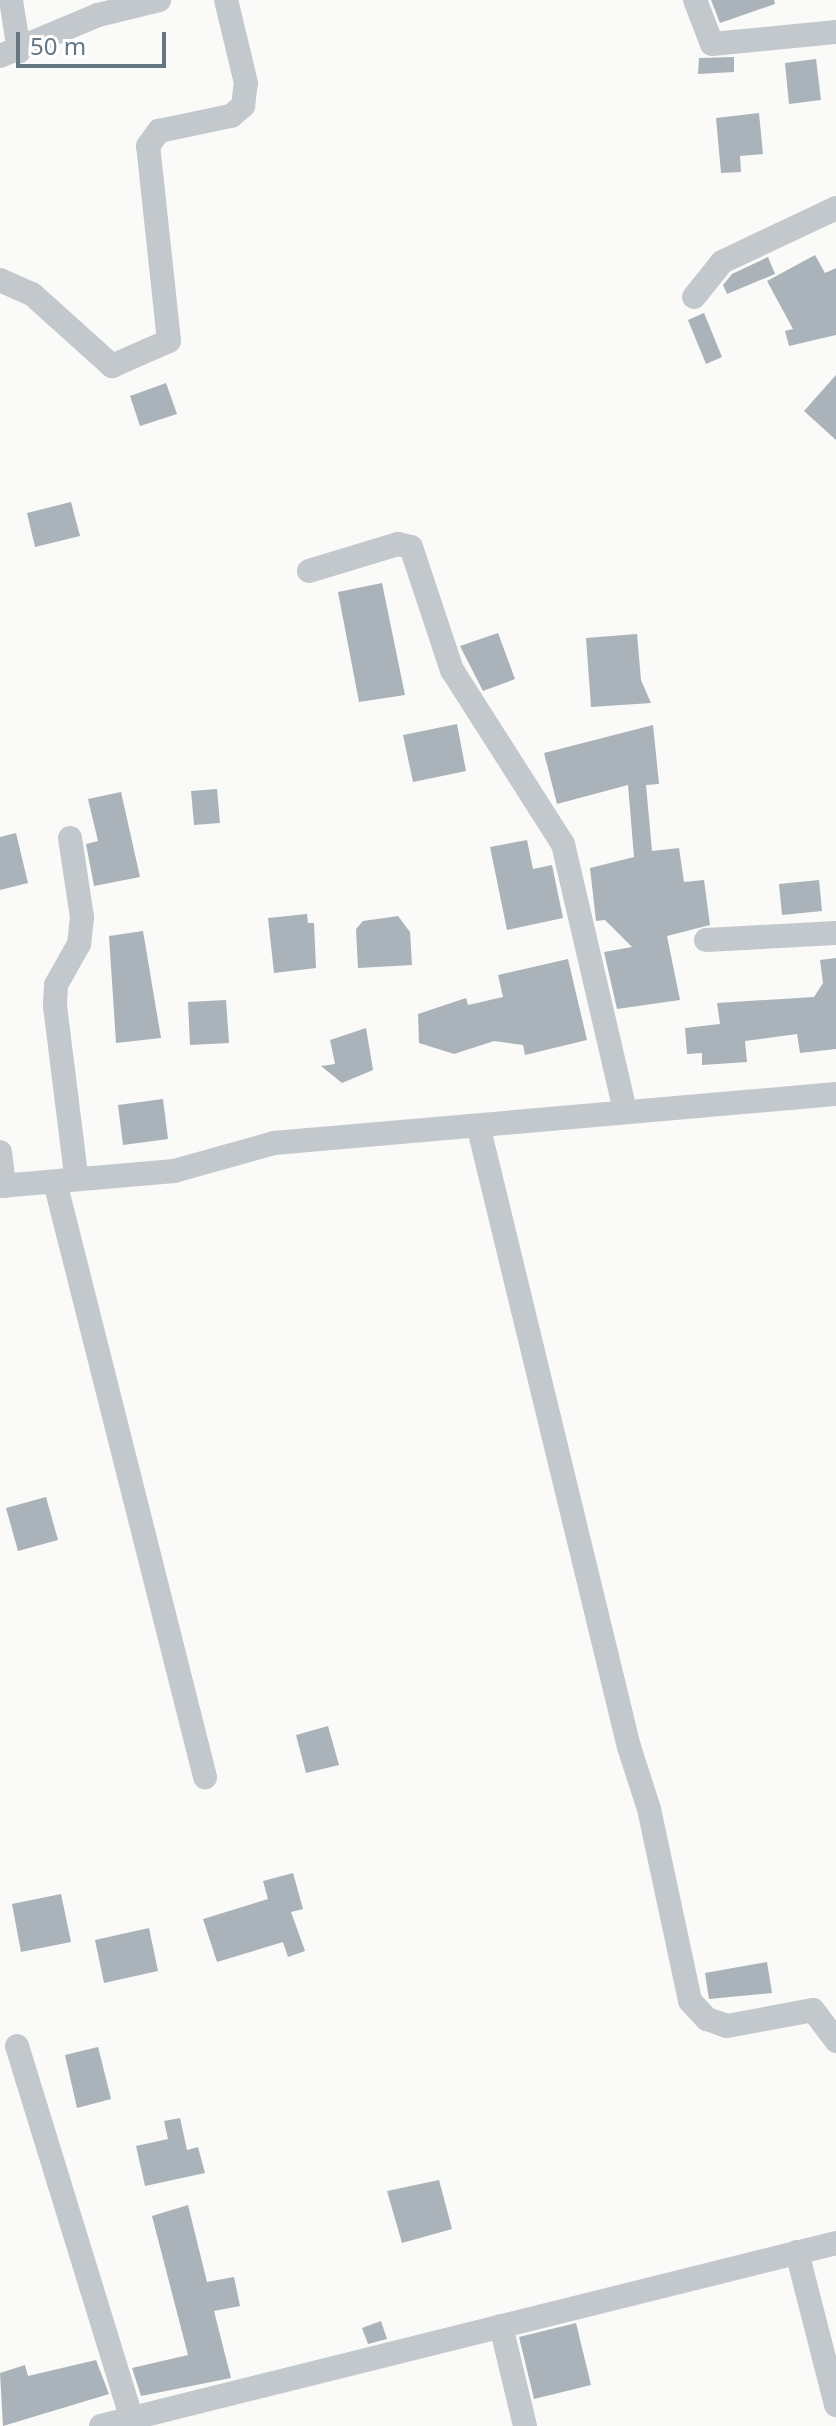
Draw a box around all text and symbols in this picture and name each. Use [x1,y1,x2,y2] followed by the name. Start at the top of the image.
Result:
[20,16,170,66] scale bar
[30,29,86,62] text: 50 m

